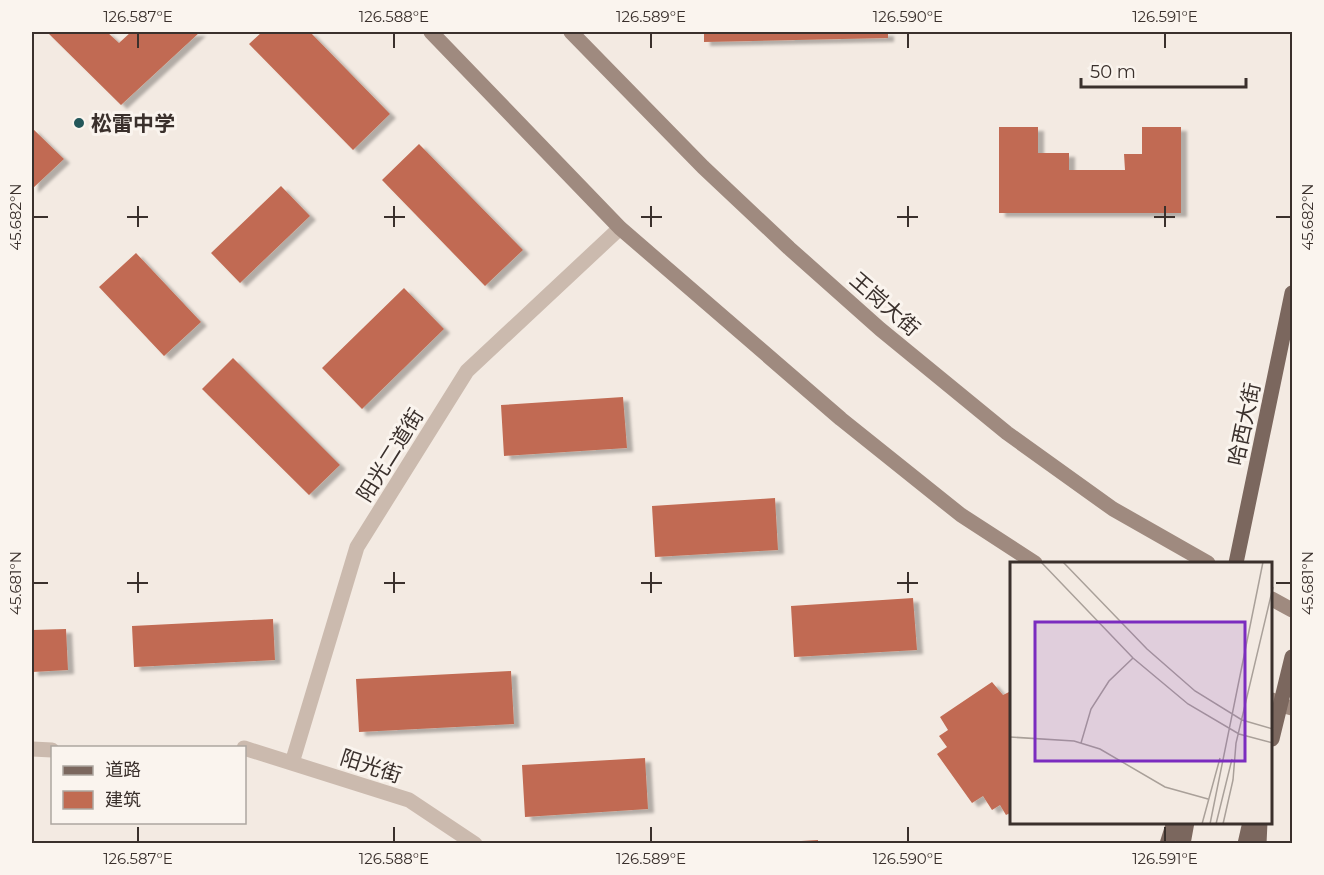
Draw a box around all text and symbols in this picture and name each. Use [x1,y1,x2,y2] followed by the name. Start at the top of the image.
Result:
[103,7,173,26] text: 126.587°E
[359,7,429,26] text: 126.588°E
[616,7,686,26] text: 126.589°E
[873,7,943,26] text: 126.590°E
[1132,7,1198,26] text: 126.591°E
[1081,51,1246,89] scale bar
[1090,61,1136,83] text: 50 m
[91,111,175,136] place label: 松雷中学
[72,116,86,130] marker: 松雷中学
[6,183,25,251] text: 45.682°N
[1298,183,1317,251] text: 45.682°N
[845,267,925,341] street label: 王岗大街
[1223,380,1265,468] street label: 哈西大街
[352,404,428,506] street label: 阳光二道街
[6,551,25,615] text: 45.681°N
[1298,551,1317,615] text: 45.681°N
[1010,562,1273,824] inset map
[337,744,405,788] street label: 阳光街
[51,746,246,824] legend
[105,759,141,781] text: 道路
[105,789,141,811] text: 建筑
[103,849,173,868] text: 126.587°E
[359,849,429,868] text: 126.588°E
[616,849,686,868] text: 126.589°E
[873,849,943,868] text: 126.590°E
[1132,849,1198,868] text: 126.591°E

